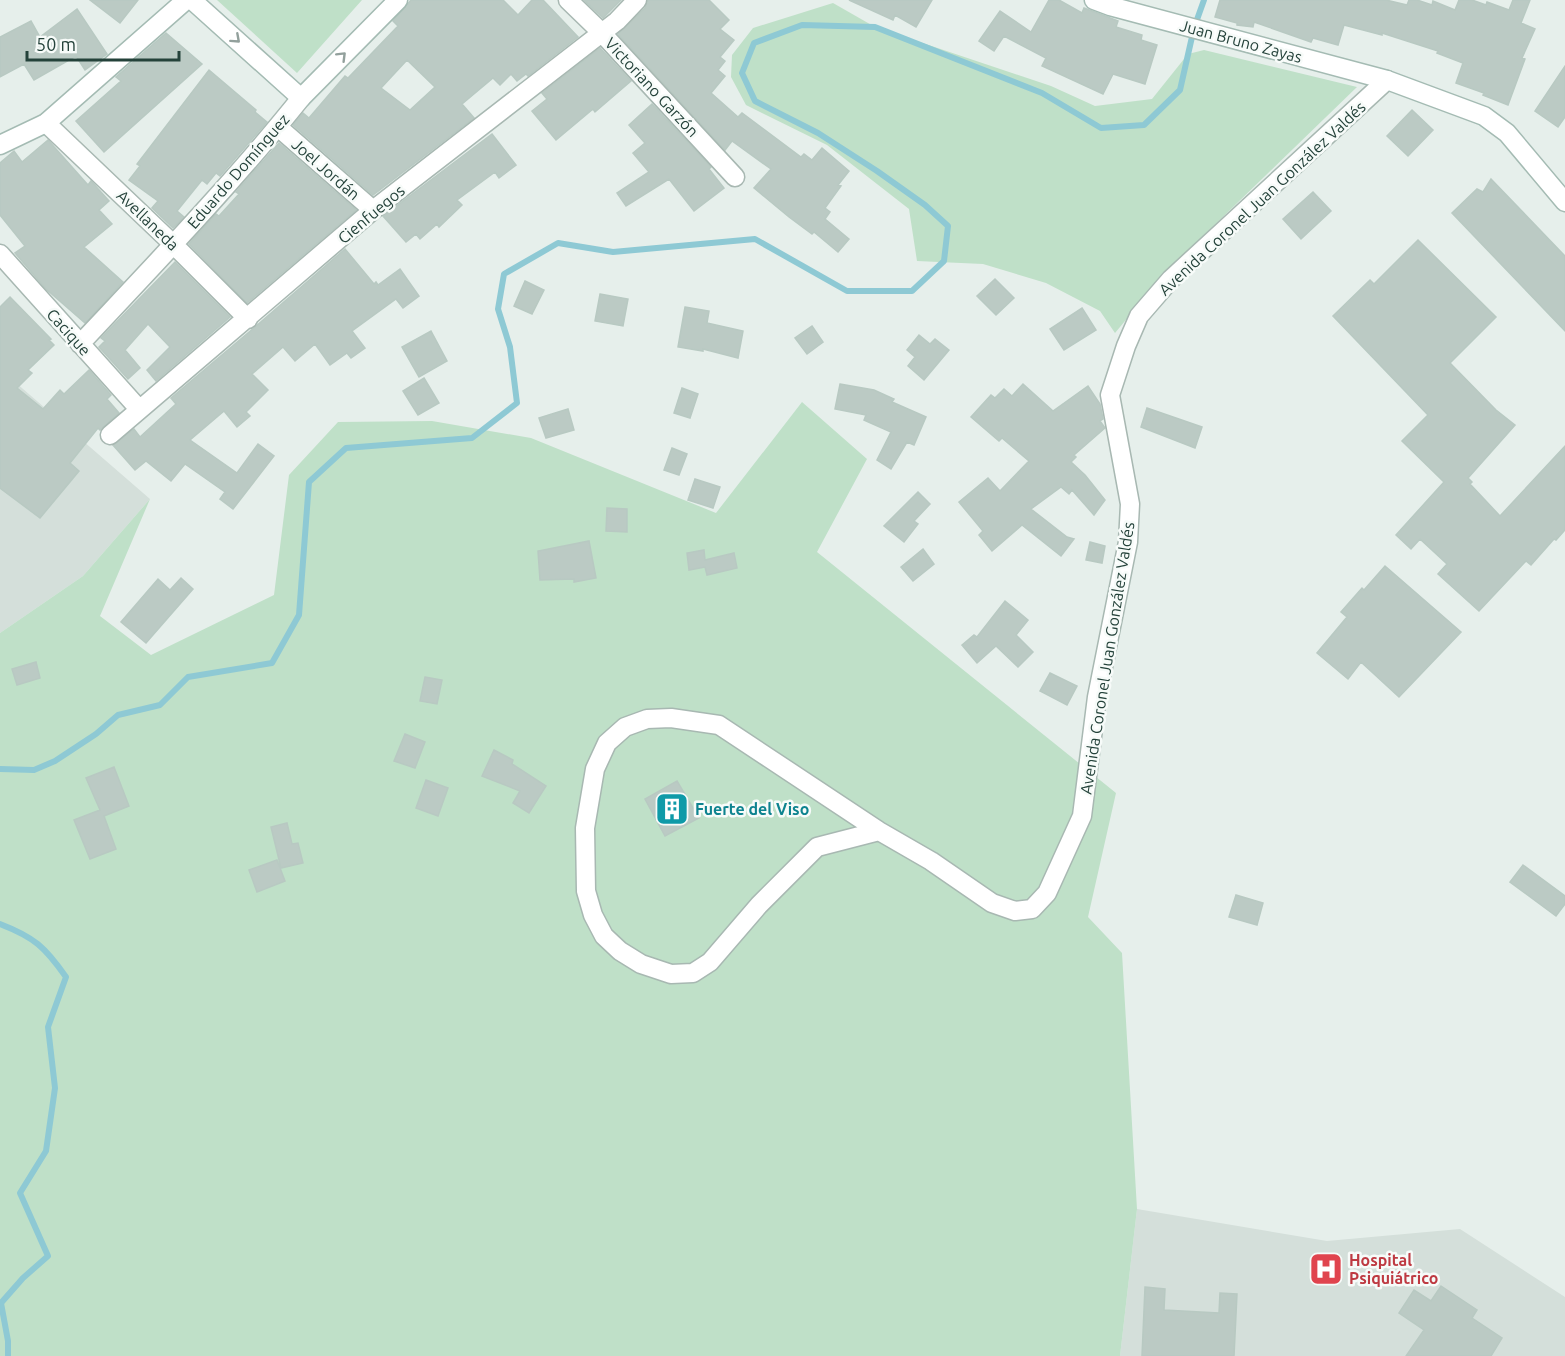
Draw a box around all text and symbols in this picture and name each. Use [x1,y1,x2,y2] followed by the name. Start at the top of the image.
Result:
[1178,16,1304,66] street label: Juan Bruno Zayas
[27,24,178,62] scale bar
[229,32,239,43] one-way arrow
[36,34,76,54] text: 50 m
[602,34,702,140] street label: Victoriano Garzón
[335,53,346,64] one-way arrow
[1155,97,1369,299] street label: Avenida Coronel Juan González Valdés
[183,110,293,232] street label: Eduardo Domínguez
[288,135,364,203] street label: Joel Jordán
[334,181,408,247] street label: Cienfuegos
[113,186,183,254] street label: Avellaneda
[43,305,95,359] street label: Cacique
[1077,520,1137,796] street label: Avenida Coronel Juan González Valdés
[654,791,690,827] building icon: Fuerte del Viso
[695,800,809,818] place label: Fuerte del Viso
[1308,1251,1344,1287] hospital icon: Hospital Psiquiátrico
[1349,1251,1438,1287] place label: Hospital Psiquiátrico

